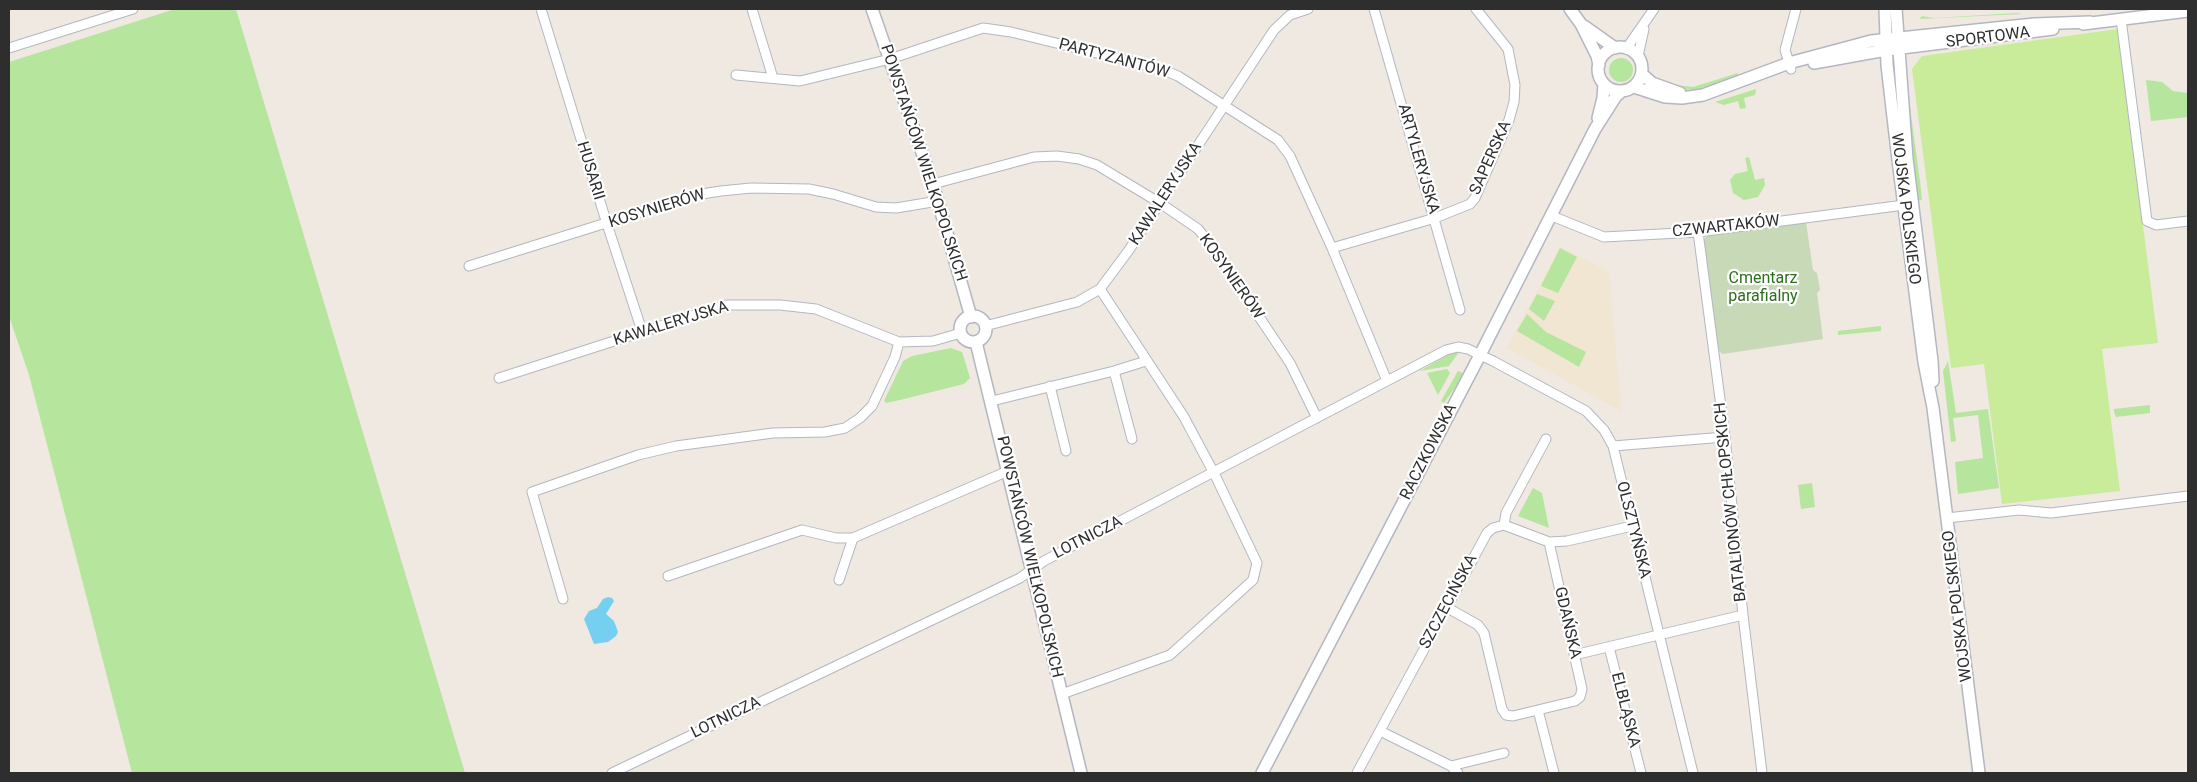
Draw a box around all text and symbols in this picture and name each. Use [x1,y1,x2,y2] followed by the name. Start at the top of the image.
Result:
[1945,23,2031,53] street label: SPORTOWA
[1057,35,1171,83] street label: PARTYZANTÓW
[876,42,970,284] street label: POWSTAŃCÓW WIELKOPOLSKICH
[1393,102,1443,216] street label: ARTYLERYJSKA
[1466,118,1516,198] street label: SAPERSKA
[1886,132,1924,286] street label: WOJSKA POLSKIEGO
[572,139,608,203] street label: HUSARII
[1126,139,1206,249] street label: KAWALERYJSKA
[606,185,708,233] street label: KOSYNIERÓW
[1671,212,1781,242] street label: CZWARTAKÓW
[1195,231,1267,323] street label: KOSYNIERÓW
[1728,269,1798,307] park label: Cmentarz parafialny
[611,297,731,351] street label: KAWALERYJSKA
[1397,401,1461,503] street label: RACZKOWSKA
[1711,401,1751,603] street label: BATALIONÓW CHŁOPSKICH
[992,434,1066,680] street label: POWSTAŃCÓW WIELKOPOLSKICH
[1612,479,1654,581] street label: OLSZTYŃSKA
[1050,512,1126,564] street label: LOTNICZA
[1939,529,1977,683] street label: WOJSKA POLSKIEGO
[1416,552,1482,652] street label: SZCZECIŃSKA
[1549,585,1585,661] street label: GDAŃSKA
[1606,670,1644,750] street label: ELBLĄSKA
[688,693,764,743] street label: LOTNICZA

